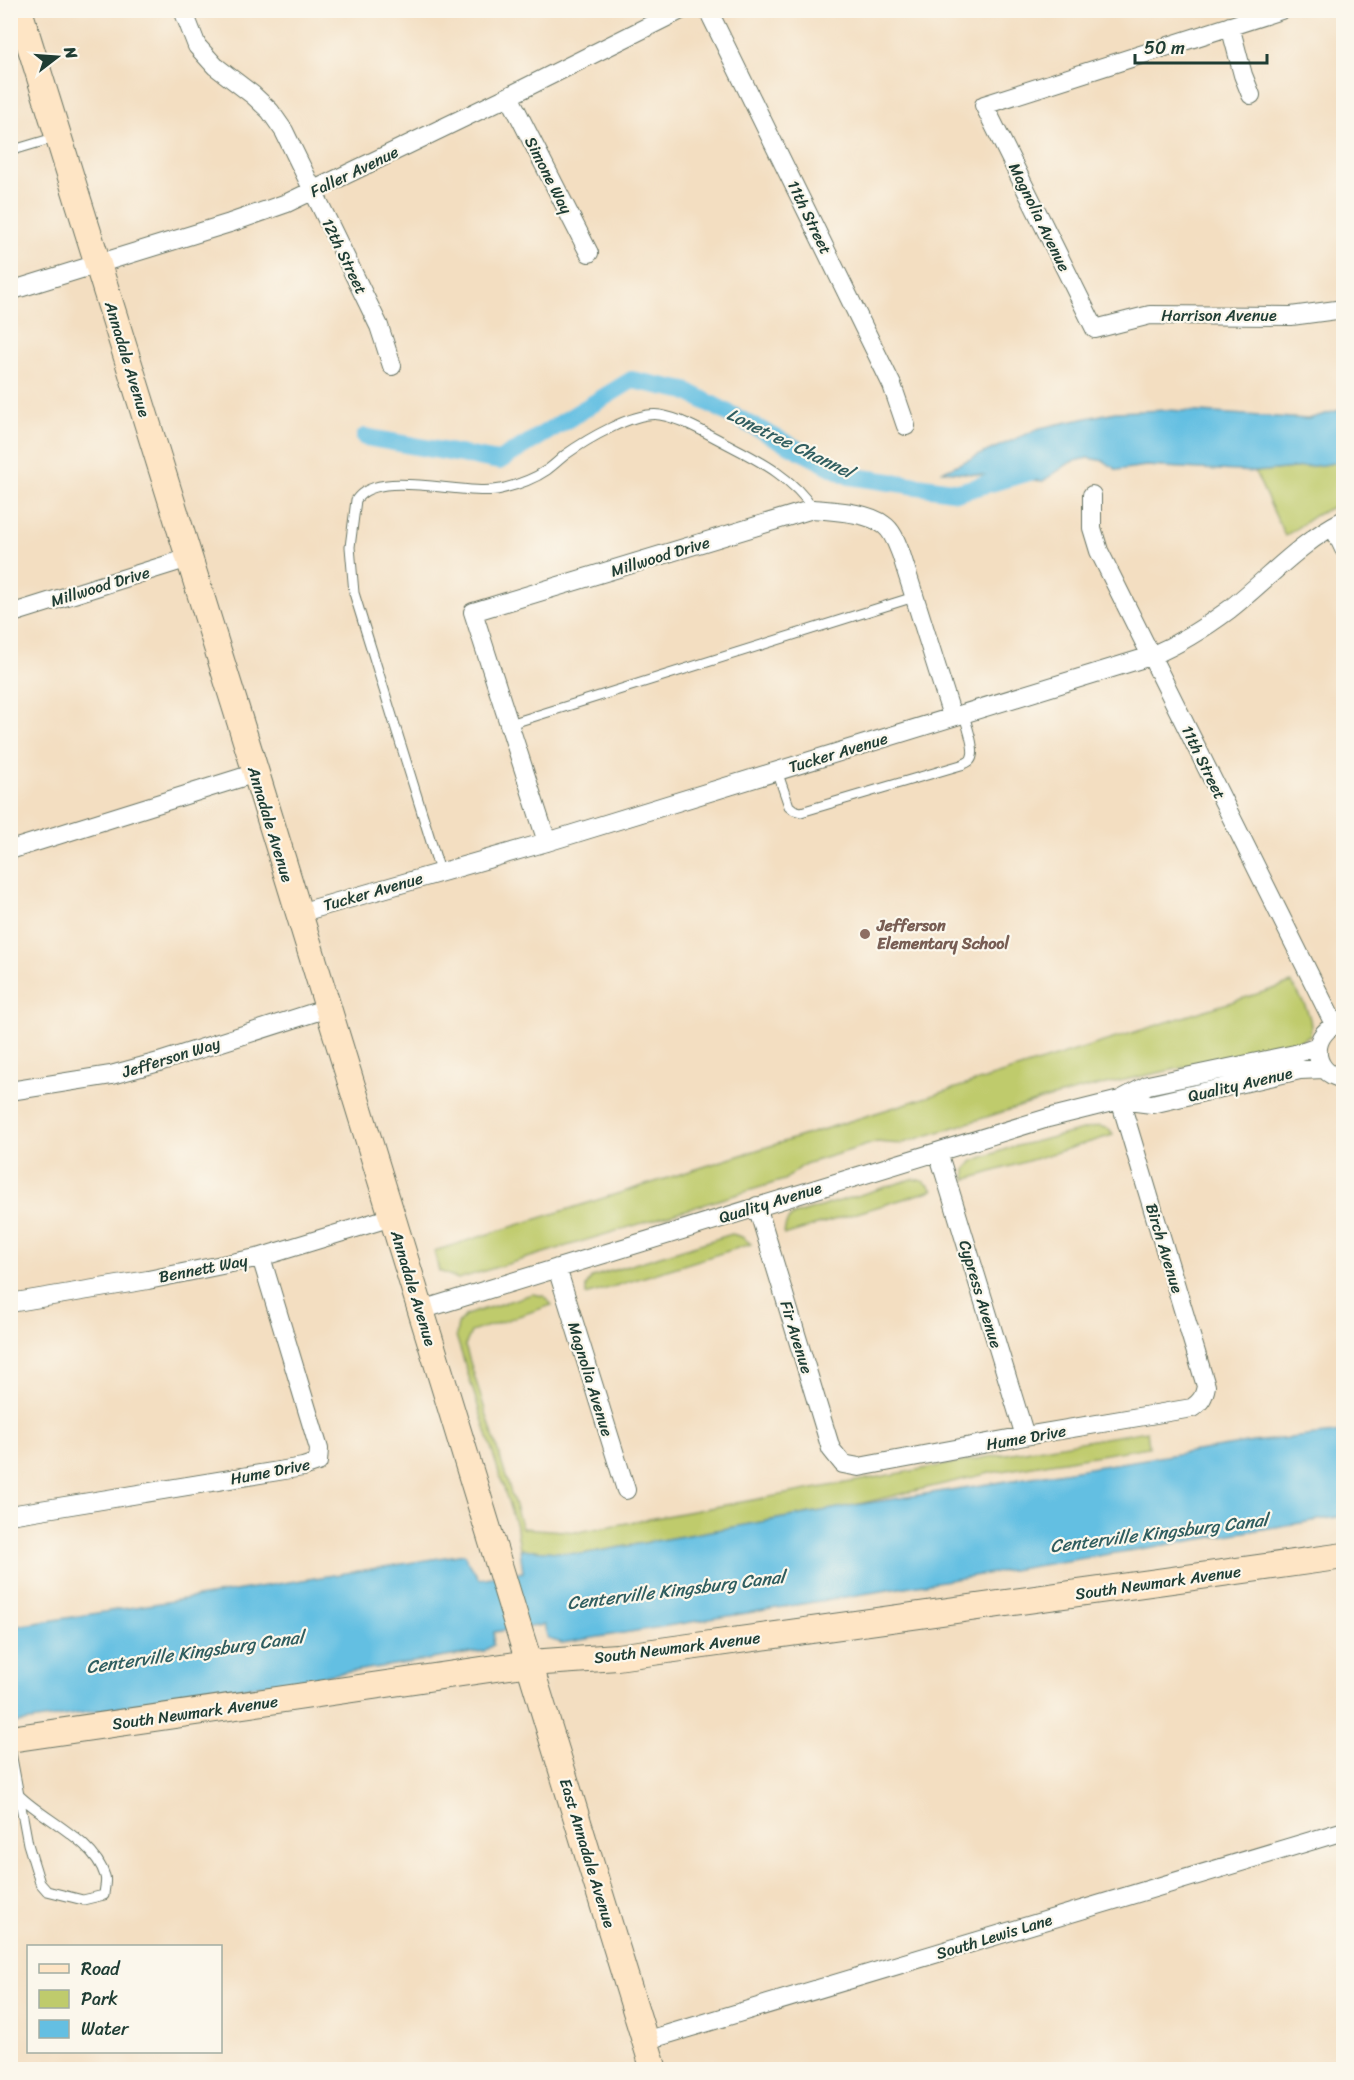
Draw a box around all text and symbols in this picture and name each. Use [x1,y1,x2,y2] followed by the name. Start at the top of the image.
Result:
[27,27,87,87] north arrow
[1135,27,1267,65] scale bar
[1144,32,1185,64] text: 50 m
[55,42,87,63] text: N
[517,131,581,220] street label: Simone Way
[305,137,404,205] street label: Faller Avenue
[1001,158,1079,277] street label: Magnolia Avenue
[779,175,840,259] street label: 11th Street
[314,213,376,299] street label: 12th Street
[96,297,159,421] street label: Annadale Avenue
[1161,301,1277,330] street label: Harrison Avenue
[721,399,862,489] water label: Lonetree Channel
[607,528,713,585] street label: Millwood Drive
[47,558,153,615] street label: Millwood Drive
[1173,720,1234,804] street label: 11th Street
[785,724,891,781] street label: Tucker Avenue
[239,762,302,886] street label: Annadale Avenue
[320,863,426,920] street label: Tucker Avenue
[876,911,1010,958] place label: Jefferson Elementary School
[858,927,872,941] marker: Jefferson Elementary School
[117,1029,225,1086] street label: Jefferson Way
[1185,1058,1295,1111] street label: Quality Avenue
[715,1173,826,1232] street label: Quality Avenue
[1137,1200,1192,1297] street label: Birch Avenue
[382,1226,445,1350] street label: Annadale Avenue
[950,1236,1011,1352] street label: Cypress Avenue
[156,1246,251,1291] street label: Bennett Way
[772,1297,821,1377] street label: Fir Avenue
[559,1318,622,1440] street label: Magnolia Avenue
[984,1416,1068,1459] street label: Hume Drive
[228,1450,313,1493] street label: Hume Drive
[1048,1503,1274,1562] water label: Centerville Kingsburg Canal
[1073,1556,1243,1609] street label: South Newmark Avenue
[565,1560,791,1619] water label: Centerville Kingsburg Canal
[84,1620,310,1683] water label: Centerville Kingsburg Canal
[592,1623,762,1672] street label: South Newmark Avenue
[110,1686,280,1739] street label: South Newmark Avenue
[551,1775,624,1932] street label: East Annadale Avenue
[932,1905,1056,1968] street label: South Lewis Lane
[27,1945,222,2053] legend
[81,1953,121,1985] text: Road
[81,1983,118,2015] text: Park
[81,2013,130,2045] text: Water

